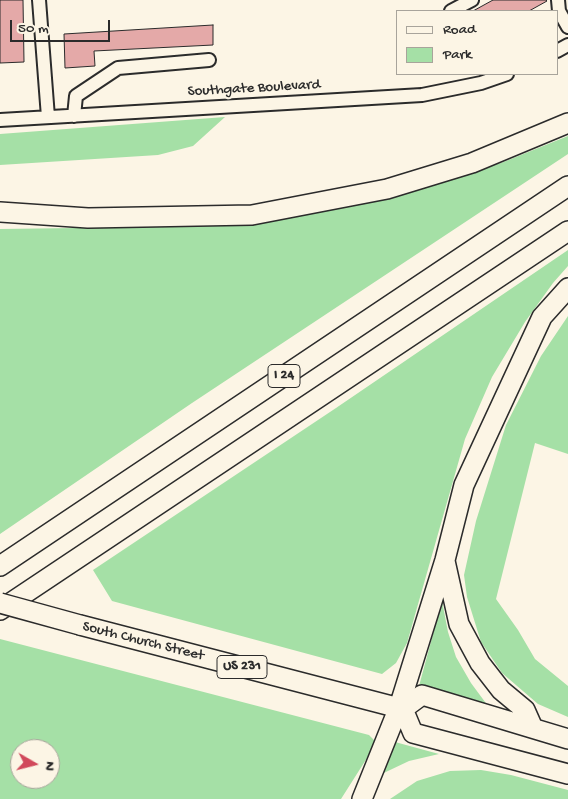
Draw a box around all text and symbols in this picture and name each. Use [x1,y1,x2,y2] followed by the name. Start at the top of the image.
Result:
[12,10,112,42] scale bar
[396,10,558,75] legend
[18,20,49,38] text: 50 m
[443,21,476,39] text: Road
[443,46,472,64] text: Park
[187,77,321,101] street label: Southgate Boulevard
[268,364,300,388] road number: I 24
[80,618,206,666] street label: South Church Street
[217,656,267,679] road number: US 231
[10,739,60,789] north arrow
[40,760,58,772] text: N

